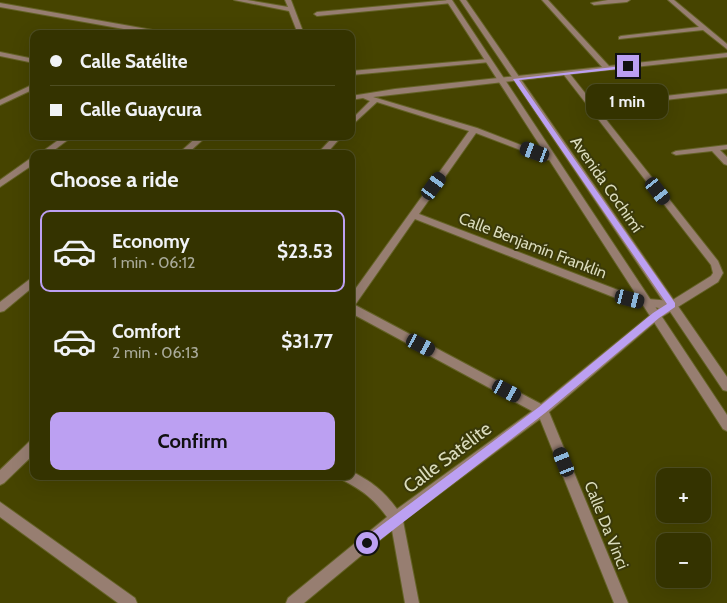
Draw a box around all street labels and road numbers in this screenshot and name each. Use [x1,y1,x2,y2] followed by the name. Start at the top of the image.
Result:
[566,133,647,236] street label: Avenida Cochimí
[456,208,610,282] street label: Calle Benjamín Franklin
[399,417,496,498] street label: Calle Satélite
[580,478,633,572] street label: Calle Da Vinci

